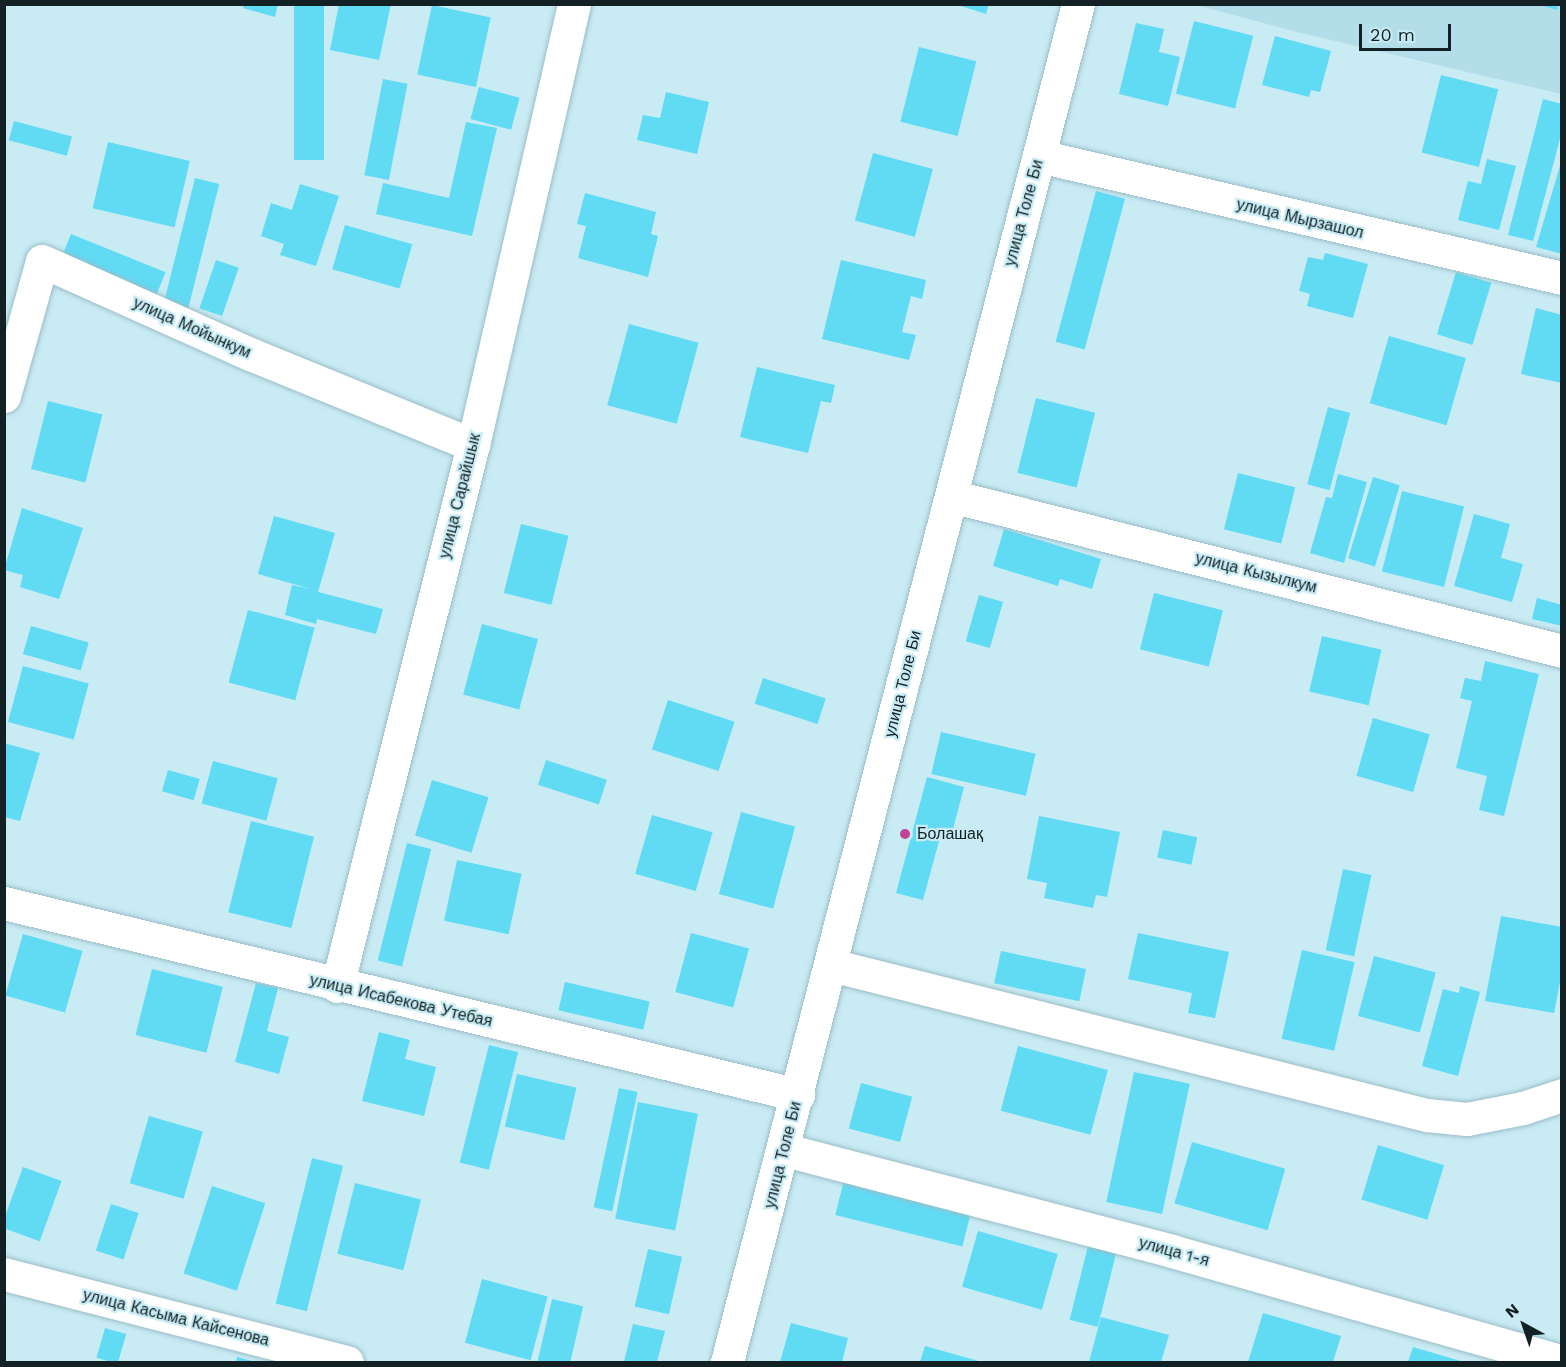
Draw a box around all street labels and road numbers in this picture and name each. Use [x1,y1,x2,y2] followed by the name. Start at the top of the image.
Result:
[1001,158,1047,268] street label: улица Толе Би
[1235,195,1365,243] street label: улица Мырзашол
[130,293,254,363] street label: улица Мойынкум
[435,432,485,560] street label: улица Сарайшык
[1193,549,1319,597] street label: улица Кызылкум
[880,628,926,740] street label: улица Толе Би
[308,971,494,1031] street label: улица Исабекова Утебая
[760,1099,806,1211] street label: улица Толе Би
[1136,1233,1212,1271] street label: улица 1-я
[81,1286,271,1350] street label: улица Касыма Кайсенова

